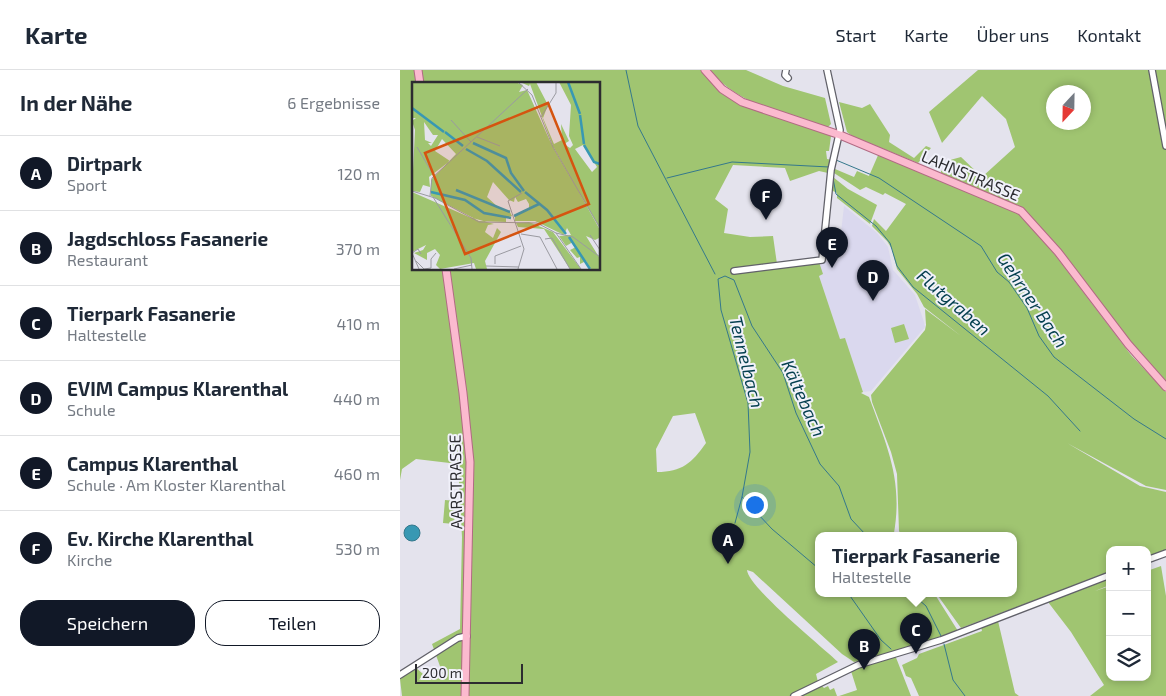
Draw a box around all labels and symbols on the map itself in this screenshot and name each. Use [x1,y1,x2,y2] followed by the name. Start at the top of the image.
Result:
[412,82,600,270] inset map
[1046,85,1091,130] north arrow
[919,146,1023,204] street label: LAHNSTRASSE
[750,179,782,220] pin: F
[816,227,848,268] pin: E
[993,248,1073,352] water label: Gehrner Bach
[857,260,889,301] pin: D
[913,264,995,340] water label: Flutgraben
[725,314,769,410] water label: Tennelbach
[777,356,831,440] water label: Kältebach
[445,434,465,530] street label: AARSTRASSE
[742,492,768,518] your location
[712,523,744,564] pin: A
[900,613,932,654] pin: C
[848,629,880,670] pin: B
[415,661,522,684] scale bar

